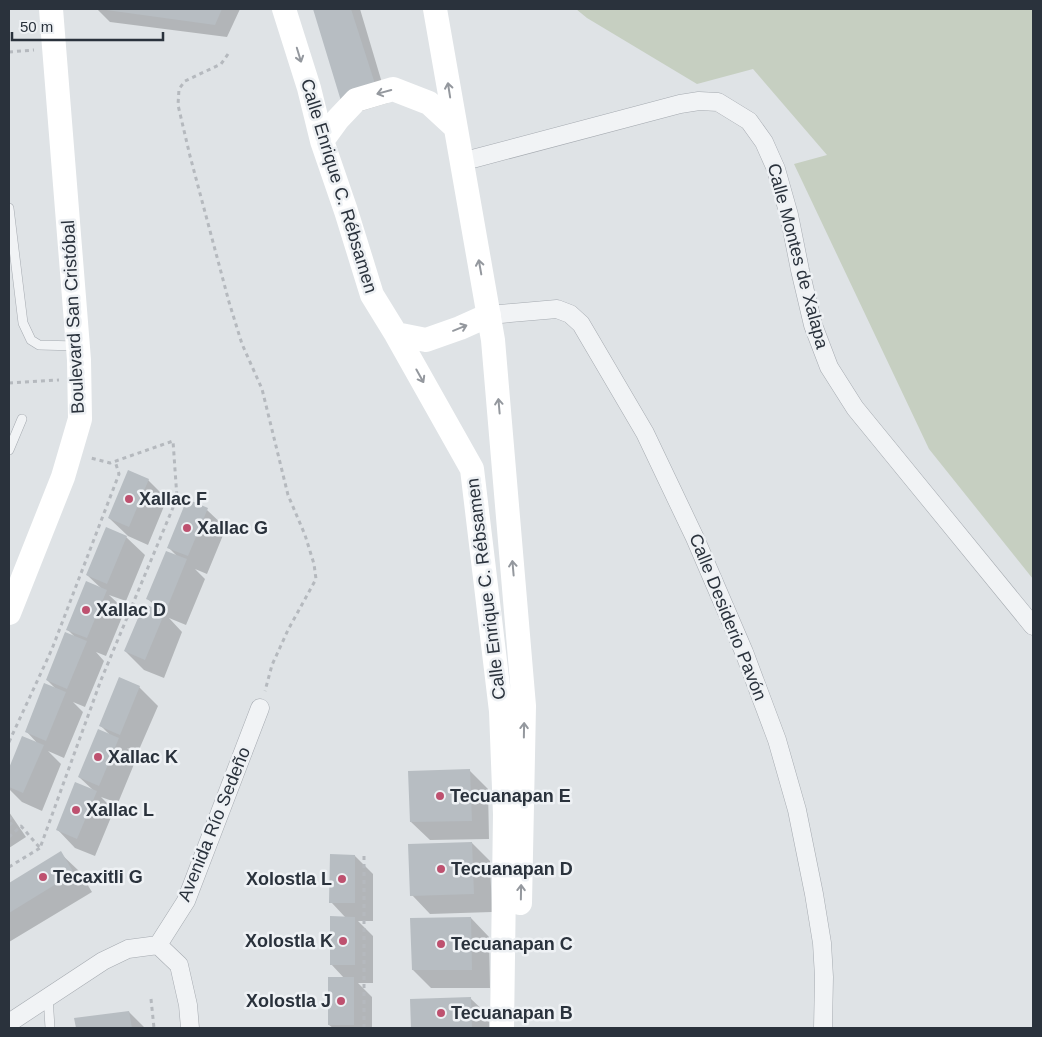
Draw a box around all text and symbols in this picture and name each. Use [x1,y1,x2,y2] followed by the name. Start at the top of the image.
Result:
[12,10,164,42] scale bar
[20,18,53,35] text: 50 m
[294,47,304,63] one-way arrow
[297,76,381,296] street label: Calle Enrique C. Rébsamen
[444,82,454,98] one-way arrow
[376,88,392,98] one-way arrow
[764,161,833,352] street label: Calle Montes de Xalapa
[58,220,88,414] street label: Boulevard San Cristóbal
[475,260,485,276] one-way arrow
[452,323,467,332] one-way arrow
[415,369,425,384] one-way arrow
[494,398,504,414] one-way arrow
[462,477,510,701] street label: Calle Enrique C. Rébsamen
[139,489,207,509] place label: Xallac F
[123,493,135,505] marker: Xallac F
[197,518,268,538] place label: Xallac G
[181,522,193,534] marker: Xallac G
[685,531,771,703] street label: Calle Desiderio Pavón
[508,560,517,576] one-way arrow
[96,600,166,620] place label: Xallac D
[80,604,92,616] marker: Xallac D
[519,722,529,738] one-way arrow
[174,744,254,904] street label: Avenida Río Sedeño
[108,747,178,767] place label: Xallac K
[92,751,104,763] marker: Xallac K
[450,786,571,806] place label: Tecuanapan E
[434,790,446,802] marker: Tecuanapan E
[86,800,154,820] place label: Xallac L
[70,804,82,816] marker: Xallac L
[451,859,573,879] place label: Tecuanapan D
[435,863,447,875] marker: Tecuanapan D
[53,867,143,887] place label: Tecaxitli G
[246,869,332,889] place label: Xolostla L
[37,871,49,883] marker: Tecaxitli G
[336,873,348,885] marker: Xolostla L
[516,884,525,900] one-way arrow
[245,931,333,951] place label: Xolostla K
[451,934,573,954] place label: Tecuanapan C
[337,935,349,947] marker: Xolostla K
[435,938,447,950] marker: Tecuanapan C
[246,991,331,1011] place label: Xolostla J
[335,995,347,1007] marker: Xolostla J
[451,1003,573,1023] place label: Tecuanapan B
[435,1007,447,1019] marker: Tecuanapan B

